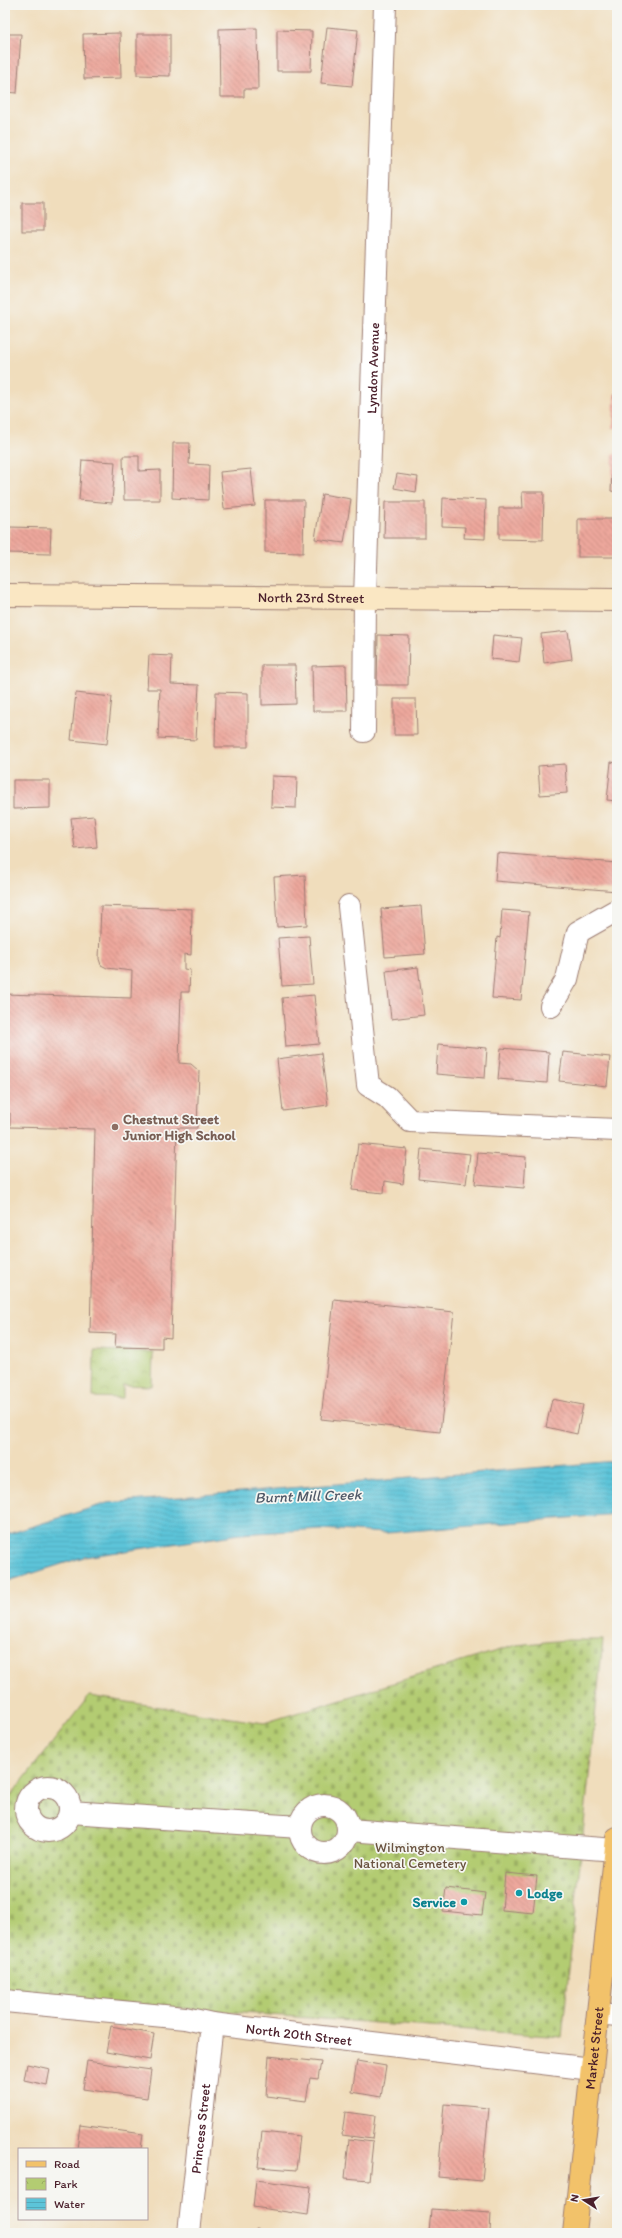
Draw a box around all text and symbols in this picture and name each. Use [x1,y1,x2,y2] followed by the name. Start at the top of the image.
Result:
[363,322,383,414] street label: Lyndon Avenue
[258,589,364,606] street label: North 23rd Street
[122,1111,237,1144] place label: Chestnut Street Junior High School
[110,1122,120,1132] marker: Chestnut Street Junior High School
[254,1485,363,1507] water label: Burnt Mill Creek
[354,1839,467,1872] park label: Wilmington National Cemetery
[527,1885,563,1902] place label: Lodge
[514,1888,524,1898] marker: Lodge
[413,1894,456,1911] place label: Service
[459,1897,469,1907] marker: Service
[581,2006,607,2090] street label: Market Street
[245,2020,353,2049] street label: North 20th Street
[187,2083,214,2175] street label: Princess Street
[18,2148,148,2220] legend
[54,2157,80,2171] text: Road
[54,2177,78,2191] text: Park
[564,2180,604,2220] north arrow
[568,2193,582,2203] text: N
[54,2197,85,2211] text: Water

